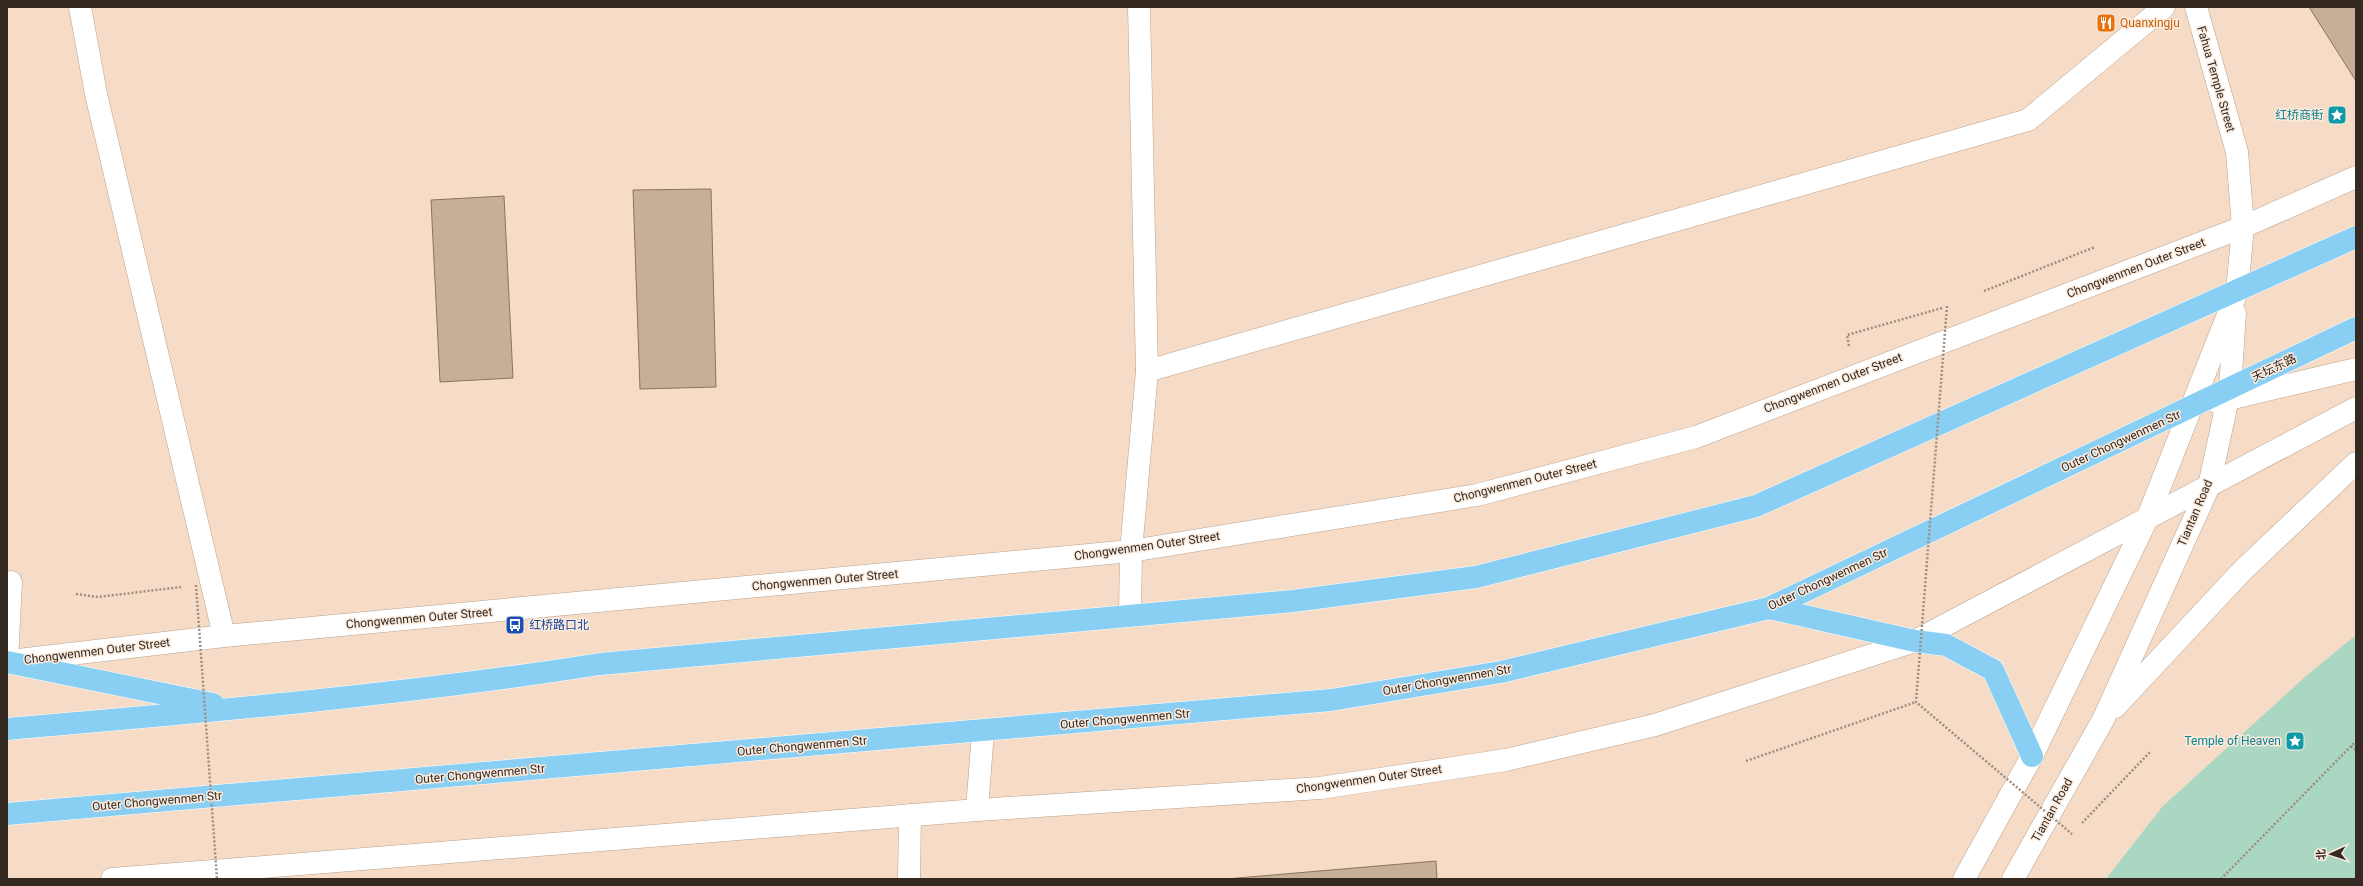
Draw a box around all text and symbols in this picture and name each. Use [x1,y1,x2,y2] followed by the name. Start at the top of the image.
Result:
[2095,12,2117,34] restaurant icon: Quanxingju
[2120,16,2180,30] place label: Quanxingju
[2194,24,2238,134] street label: Fahua Temple Street
[2326,104,2348,126] place icon: 红桥商街
[2275,108,2323,122] place label: 红桥商街
[2065,235,2207,301] street label: Chongwenmen Outer Street
[1762,350,1904,416] street label: Chongwenmen Outer Street
[2249,351,2299,385] street label: 天坛东路
[2059,407,2183,475] street label: Outer Chongwenmen Str
[1452,456,1598,506] street label: Chongwenmen Outer Street
[2175,478,2215,548] street label: Tiantan Road
[1073,529,1221,563] street label: Chongwenmen Outer Street
[1766,545,1890,613] street label: Outer Chongwenmen Str
[751,567,899,593] street label: Chongwenmen Outer Street
[345,605,493,631] street label: Chongwenmen Outer Street
[504,614,526,636] bus stop icon: 红桥路口北
[529,618,589,632] place label: 红桥路口北
[23,635,171,667] street label: Chongwenmen Outer Street
[1382,662,1512,698] street label: Outer Chongwenmen Str
[1059,706,1191,732] street label: Outer Chongwenmen Str
[2284,730,2306,752] place icon: Temple of Heaven
[736,733,868,759] street label: Outer Chongwenmen Str
[2184,734,2281,748] place label: Temple of Heaven
[414,761,546,787] street label: Outer Chongwenmen Str
[1295,762,1443,796] street label: Chongwenmen Outer Street
[2029,776,2075,844] street label: Tiantan Road
[91,788,223,814] street label: Outer Chongwenmen Str
[2311,834,2351,874] north arrow
[2315,849,2328,860] text: 北

